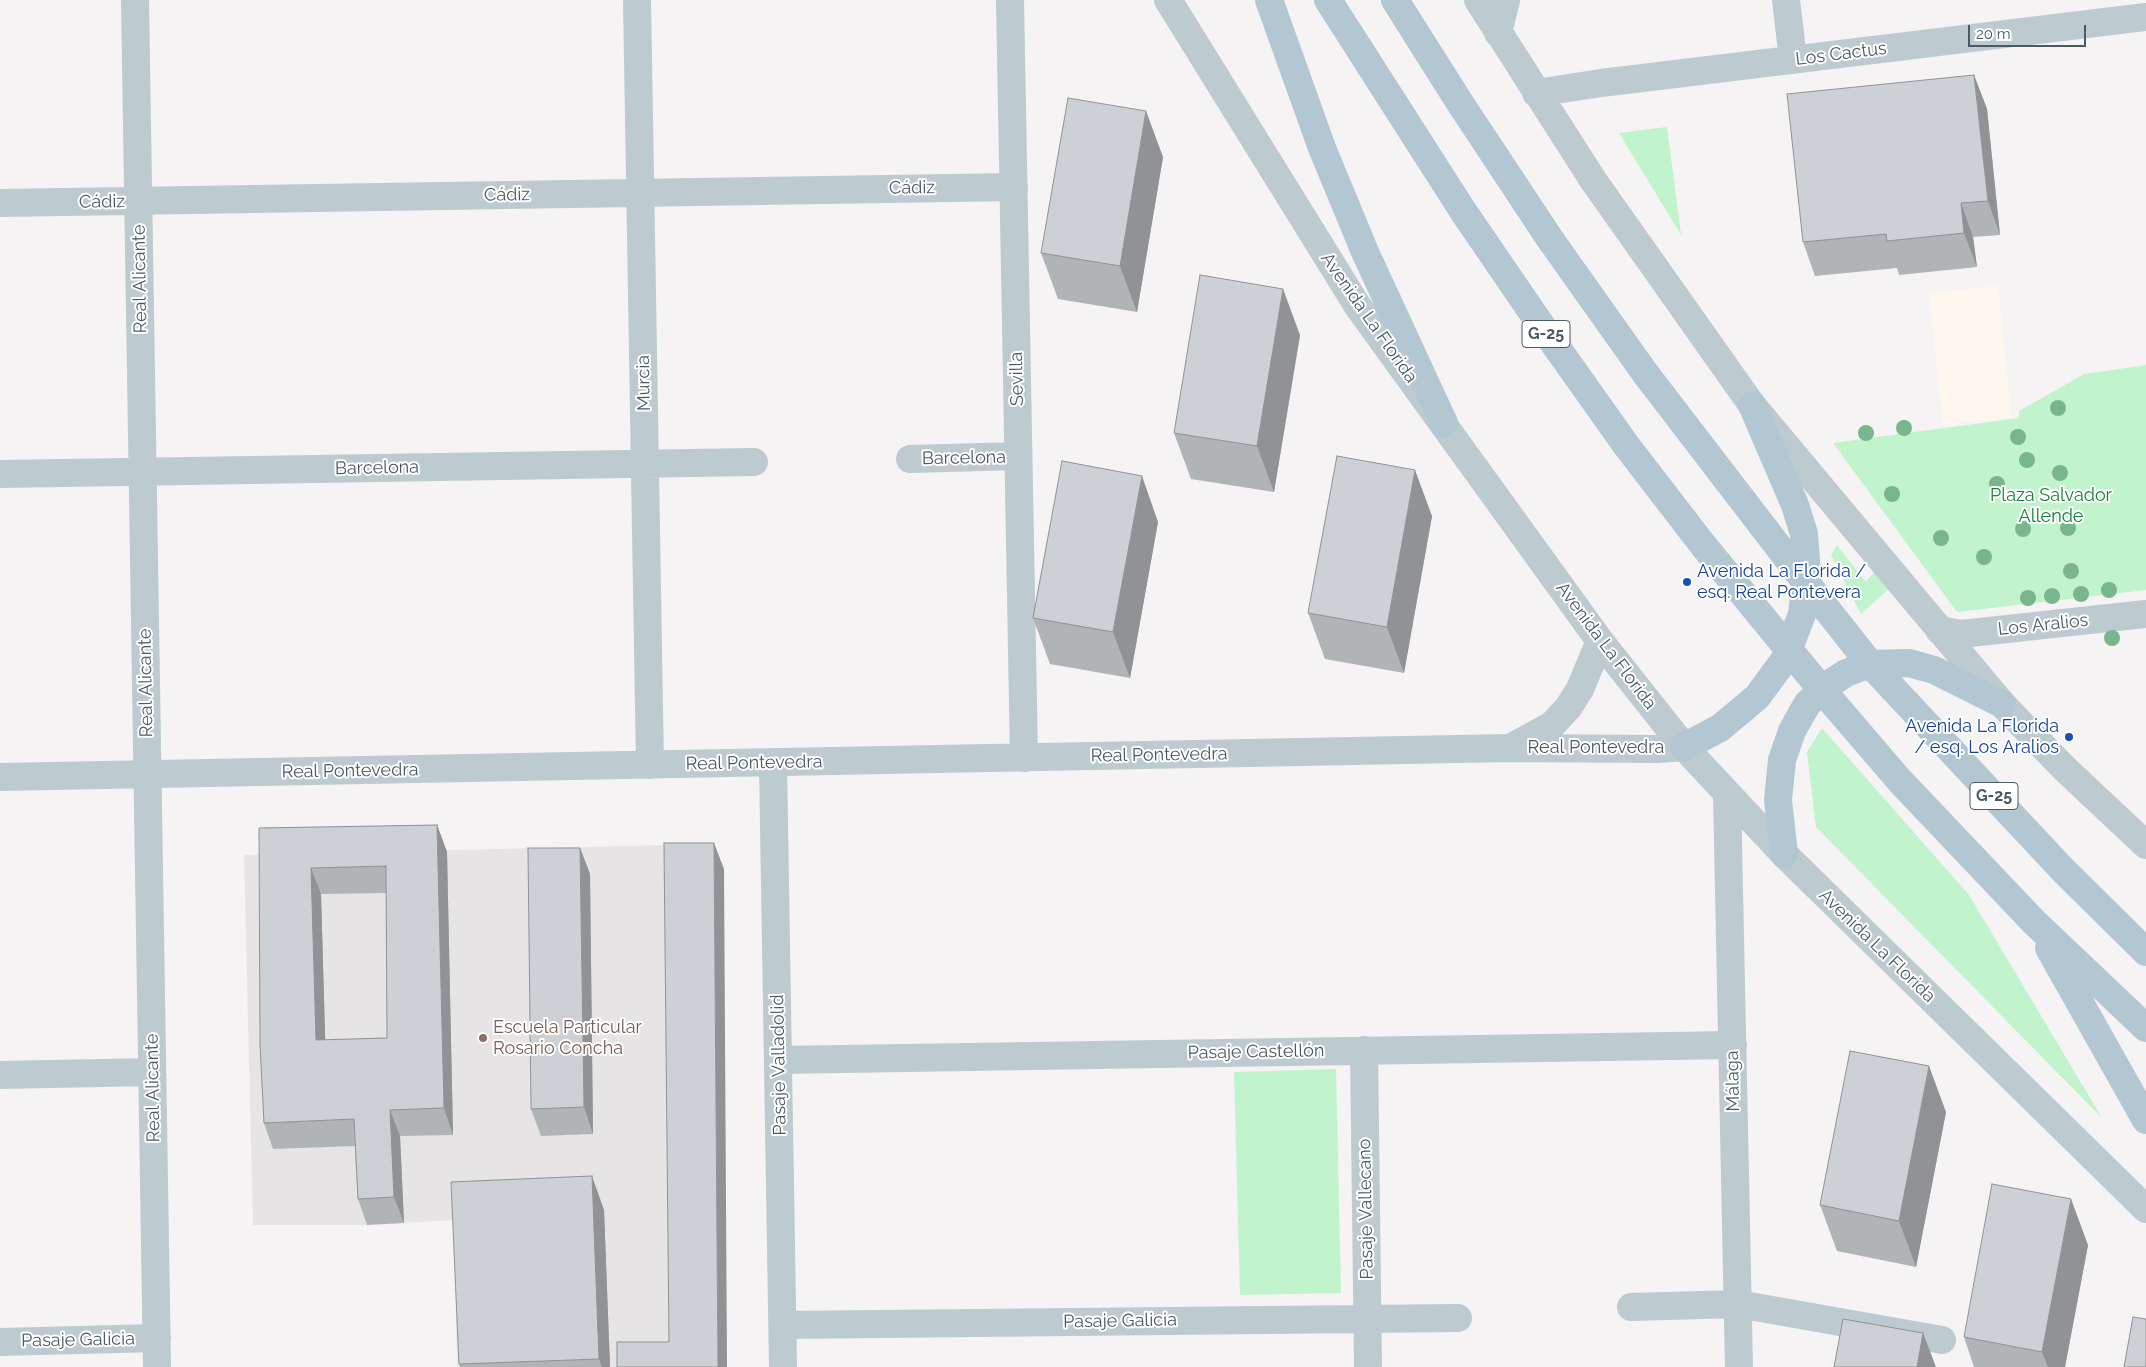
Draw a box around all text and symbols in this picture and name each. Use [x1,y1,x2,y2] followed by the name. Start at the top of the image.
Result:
[1971,15,2088,47] scale bar
[1976,25,2011,43] text: 20 m
[1794,38,1888,70] street label: Los Cactus
[889,177,935,199] street label: Cádiz
[484,184,530,206] street label: Cádiz
[79,191,125,213] street label: Cádiz
[128,224,152,334] street label: Real Alicante
[1316,249,1422,387] street label: Avenida La Florida
[1522,320,1570,348] road number: G-25
[1006,352,1028,406] street label: Sevilla
[633,355,655,411] street label: Murcia
[922,446,1006,470] street label: Barcelona
[335,456,419,480] street label: Barcelona
[1990,485,2112,528] park label: Plaza Salvador Allende
[1697,561,1866,604] place label: Avenida La Florida / esq. Real Pontevera
[1681,576,1693,588] marker: Avenida La Florida / esq. Real Pontevera
[1551,578,1661,714] street label: Avenida La Florida
[1997,610,2089,640] street label: Los Aralios
[134,628,158,738] street label: Real Alicante
[1905,716,2059,759] place label: Avenida La Florida / esq. Los Aralios
[2063,731,2075,743] marker: Avenida La Florida / esq. Los Aralios
[1528,737,1664,759] street label: Real Pontevedra
[1090,743,1228,767] street label: Real Pontevedra
[685,751,823,775] street label: Real Pontevedra
[281,759,419,783] street label: Real Pontevedra
[1970,782,2018,809] road number: G-25
[1814,885,1940,1007] street label: Avenida La Florida
[767,994,791,1136] street label: Pasaje Valladolid
[493,1017,642,1060] place label: Escuela Particular Rosario Concha
[477,1032,489,1044] marker: Escuela Particular Rosario Concha
[141,1033,165,1143] street label: Real Alicante
[1187,1040,1325,1064] street label: Pasaje Castellón
[1722,1050,1744,1112] street label: Málaga
[1354,1138,1378,1280] street label: Pasaje Vallecano
[1063,1309,1177,1333] street label: Pasaje Galicia
[21,1328,135,1352] street label: Pasaje Galicia

